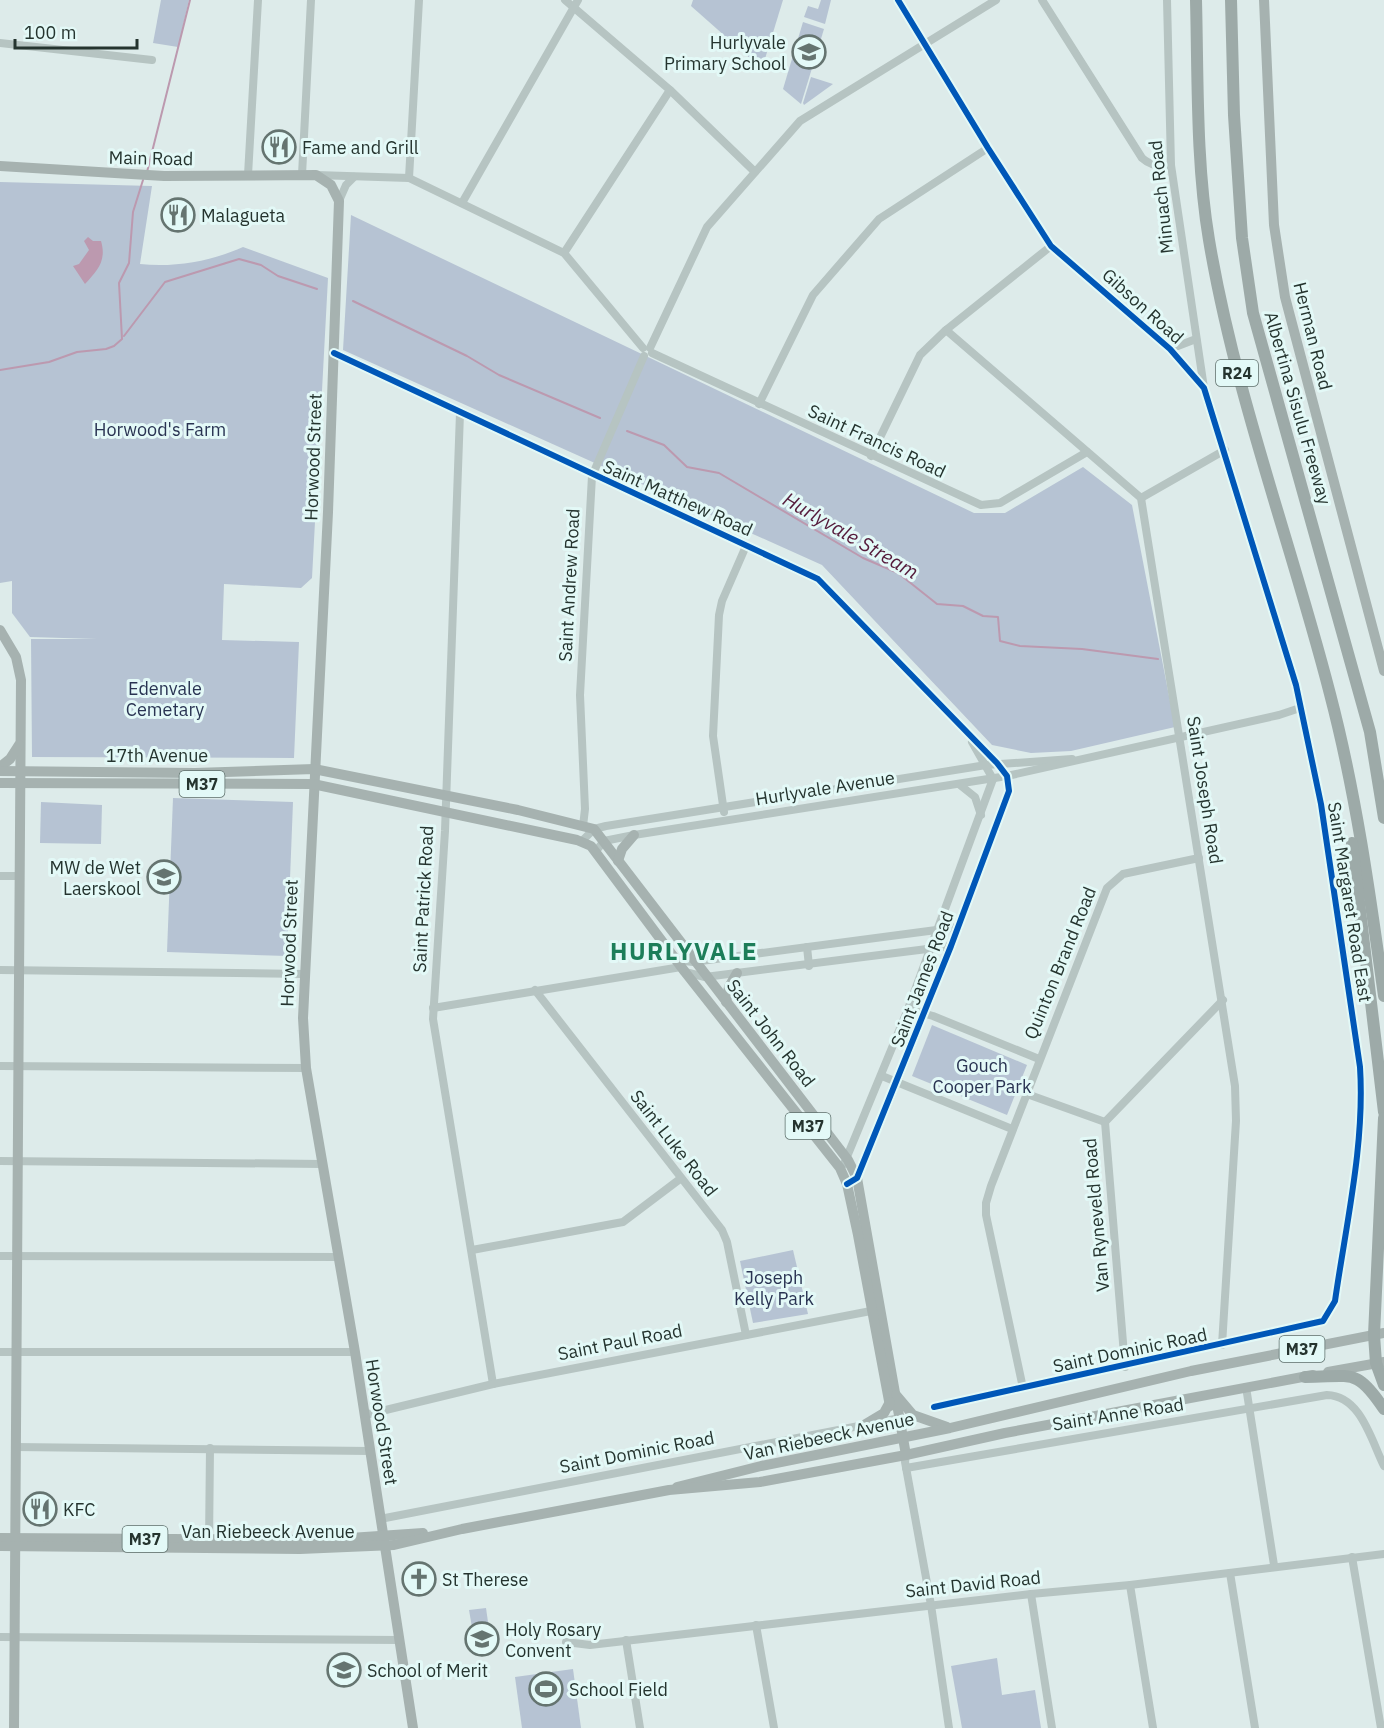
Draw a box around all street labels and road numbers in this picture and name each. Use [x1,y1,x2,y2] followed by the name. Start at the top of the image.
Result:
[1144,139,1178,255] street label: Minuach Road
[109,146,193,170] street label: Main Road
[1097,263,1189,349] street label: Gibson Road
[1288,280,1338,392] street label: Herman Road
[1259,309,1337,507] street label: Albertina Sisulu Freeway
[1216,360,1258,386] road number: R24
[299,393,327,521] street label: Horwood Street
[804,399,950,483] street label: Saint Francis Road
[600,455,756,541] street label: Saint Matthew Road
[554,508,584,662] street label: Saint Andrew Road
[1182,714,1228,866] street label: Saint Joseph Road
[106,744,208,767] street label: 17th Avenue
[754,766,896,810] street label: Hurlyvale Avenue
[180,771,224,797] road number: M37
[1323,800,1377,1004] street label: Saint Margaret Road East
[408,825,438,973] street label: Saint Patrick Road
[275,879,303,1007] street label: Horwood Street
[1019,883,1101,1043] street label: Quinton Brand Road
[885,908,959,1050] street label: Saint James Road
[722,974,820,1092] street label: Saint John Road
[625,1085,723,1201] street label: Saint Luke Road
[786,1113,830,1139] road number: M37
[1078,1137,1114,1293] street label: Van Ryneveld Road
[556,1319,684,1365] street label: Saint Paul Road
[1051,1322,1209,1378] street label: Saint Dominic Road
[1280,1336,1324,1362] road number: M37
[361,1357,403,1487] street label: Horwood Street
[1051,1392,1185,1436] street label: Saint Anne Road
[742,1407,916,1465] street label: Van Riebeeck Avenue
[558,1426,716,1478] street label: Saint Dominic Road
[181,1520,355,1543] street label: Van Riebeeck Avenue
[122,1526,168,1552] road number: M37
[904,1565,1042,1603] street label: Saint David Road

